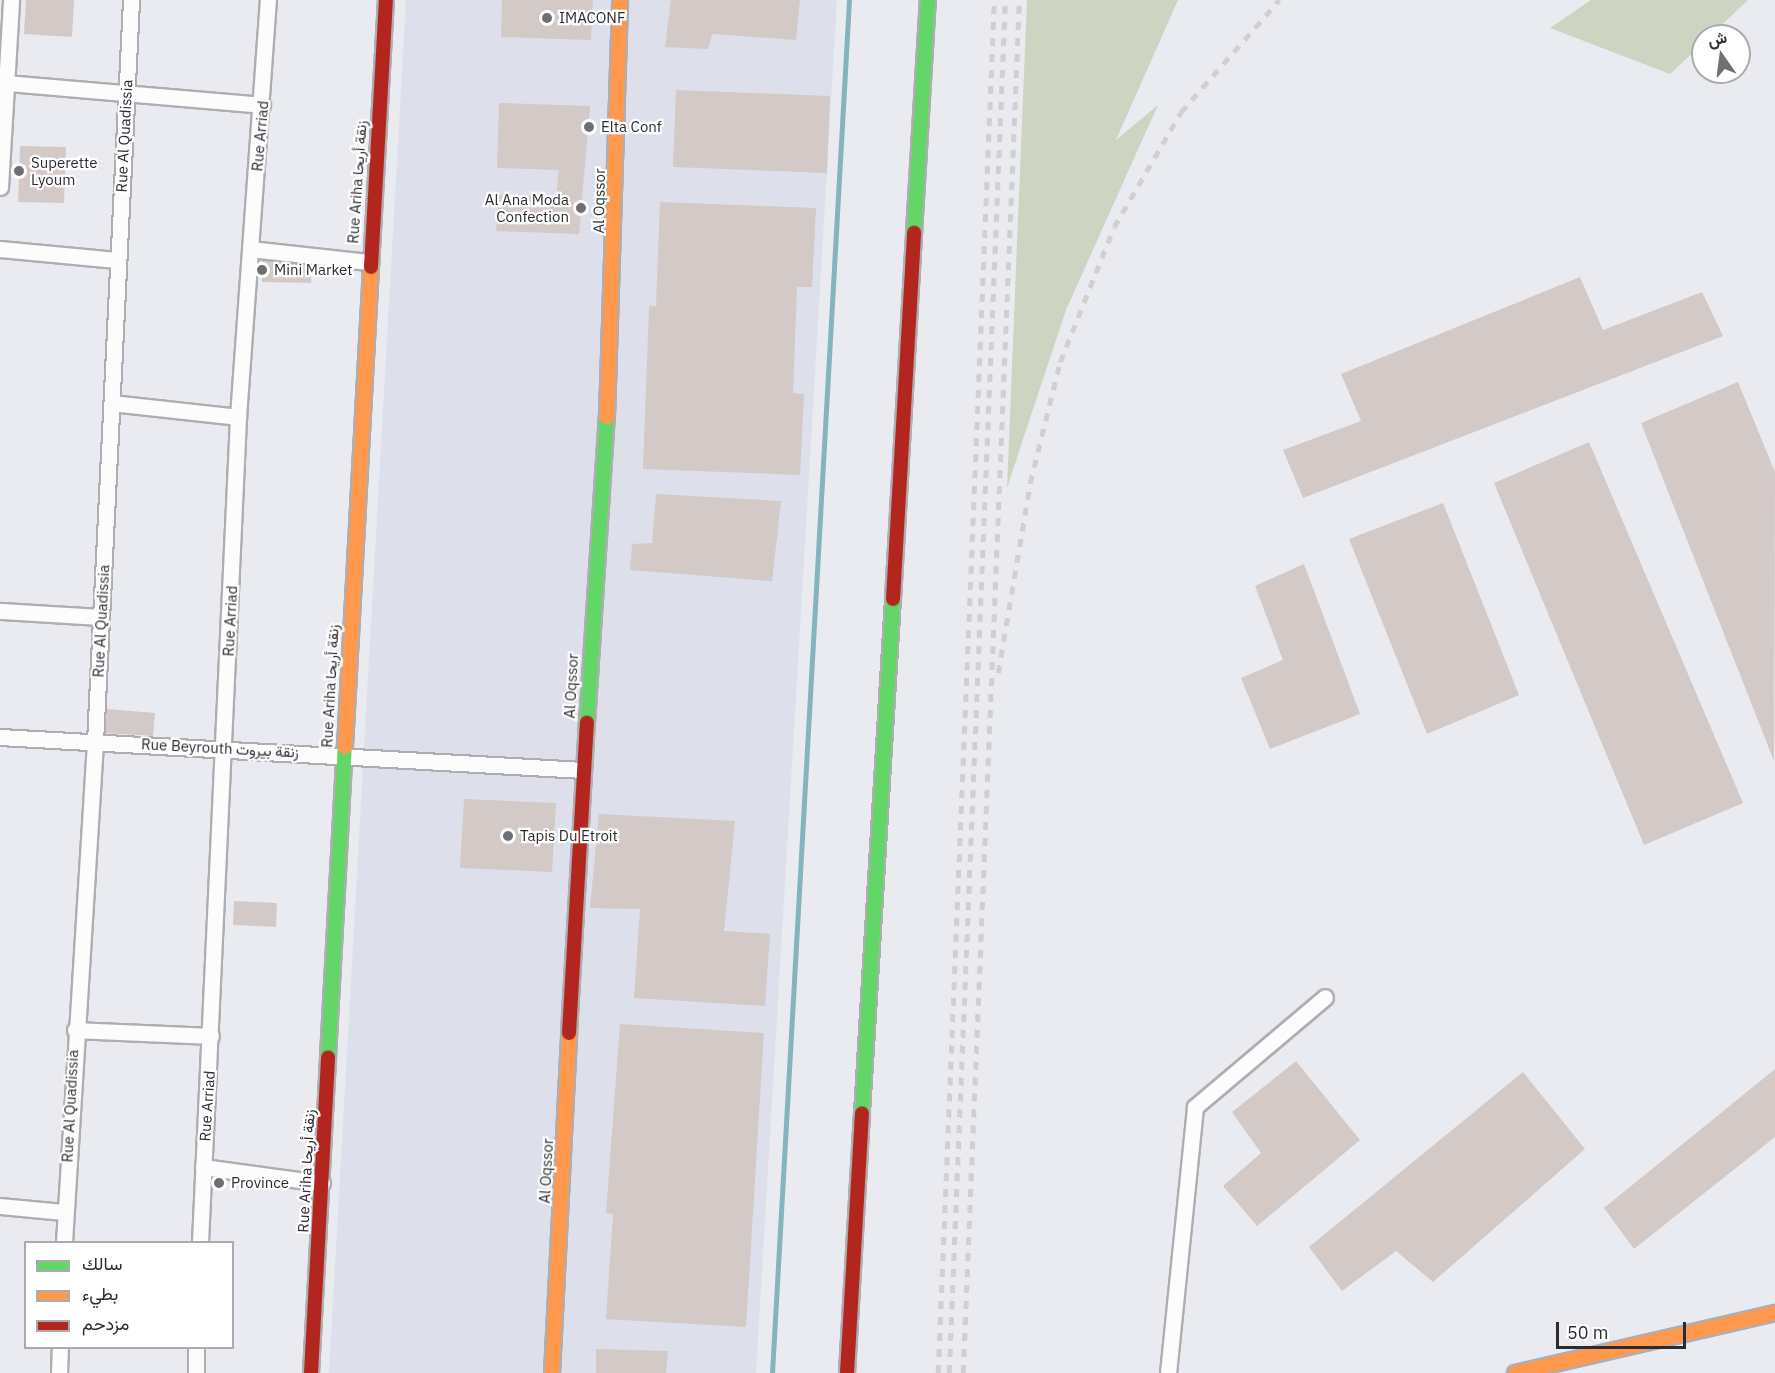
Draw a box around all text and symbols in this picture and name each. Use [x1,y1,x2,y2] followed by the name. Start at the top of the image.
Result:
[559,9,625,27] place label: IMACONF
[540,11,554,25] marker: IMACONF
[1691,24,1751,84] north arrow
[1705,26,1729,51] text: ش
[112,79,136,193] street label: Rue Al Quadissia
[248,100,272,172] street label: Rue Arriad
[601,118,662,136] place label: Elta Conf
[344,120,370,244] street label: Rue Ariha زنقة أريحا
[582,120,596,134] marker: Elta Conf
[31,153,97,188] place label: Superette Lyoum
[12,164,26,178] marker: Superette Lyoum
[589,168,609,234] street label: Al Oqssor
[485,190,569,225] place label: Al Ana Moda Confection
[574,201,588,215] marker: Al Ana Moda Confection
[274,261,353,279] place label: Mini Market
[255,263,269,277] marker: Mini Market
[89,564,113,678] street label: Rue Al Quadissia
[219,585,241,657] street label: Rue Arriad
[318,624,342,748] street label: Rue Ariha زنقة أريحا
[560,653,582,719] street label: Al Oqssor
[141,735,299,761] street label: Rue Beyrouth زنقة بيروت
[520,827,618,845] place label: Tapis Du Etroit
[501,829,515,843] marker: Tapis Du Etroit
[58,1049,82,1163] street label: Rue Al Quadissia
[196,1070,218,1142] street label: Rue Arriad
[294,1109,318,1233] street label: Rue Ariha زنقة أريحا
[535,1138,557,1204] street label: Al Oqssor
[231,1174,289,1192] place label: Province
[212,1176,226,1190] marker: Province
[24,1241,234,1349] legend
[82,1252,122,1275] text: سالك
[82,1282,118,1305] text: بطيء
[1559,1310,1690,1348] scale bar
[82,1312,129,1335] text: مزدحم
[1567,1321,1609,1344] text: 50 m

